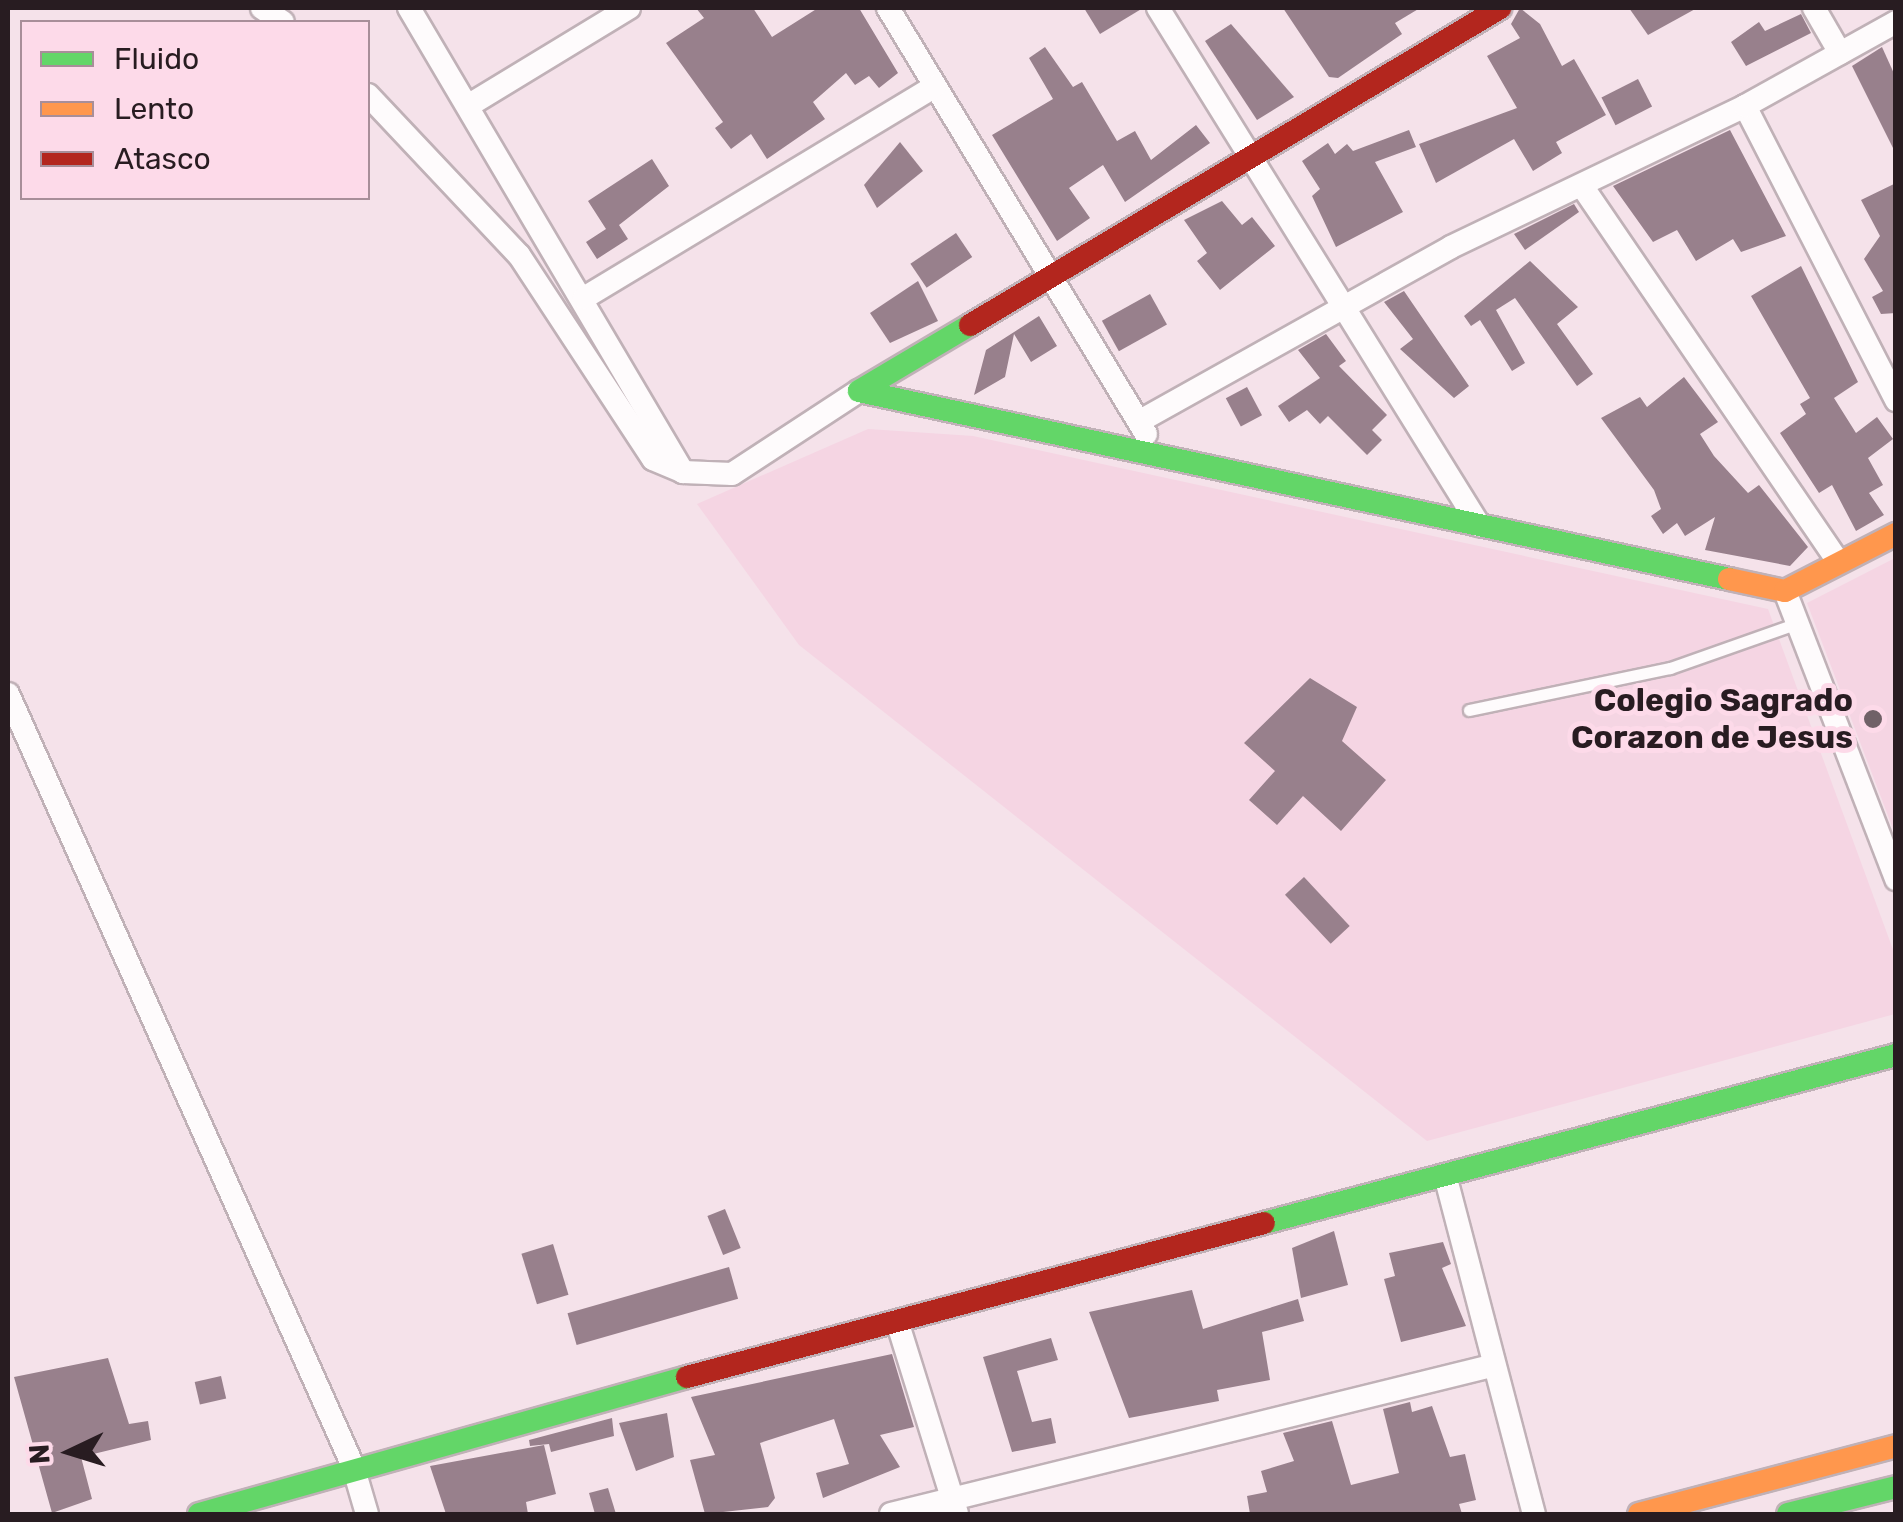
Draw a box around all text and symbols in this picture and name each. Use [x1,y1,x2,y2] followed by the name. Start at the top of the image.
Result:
[20,20,370,200] legend
[114,41,199,77] text: Fluido
[114,91,194,127] text: Lento
[114,141,211,177] text: Atasco
[1571,682,1853,757] place label: Colegio Sagrado Corazon de Jesus
[1862,708,1884,730] marker: Colegio Sagrado Corazon de Jesus
[20,1402,120,1502] north arrow
[22,1443,57,1465] text: N

